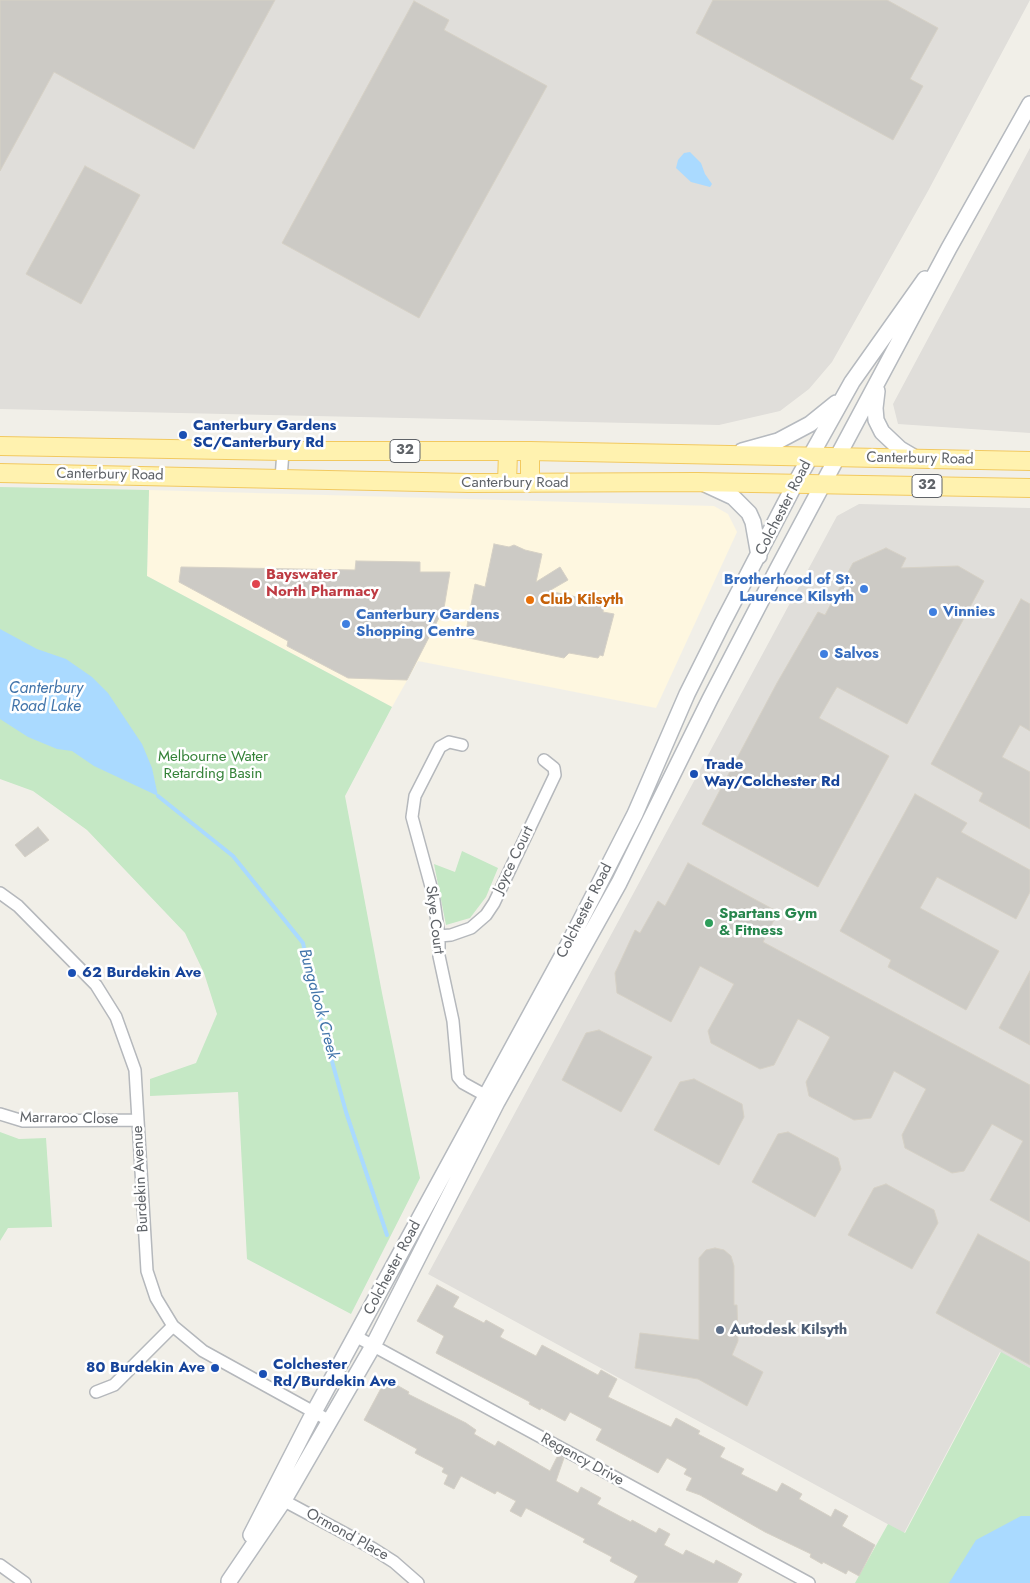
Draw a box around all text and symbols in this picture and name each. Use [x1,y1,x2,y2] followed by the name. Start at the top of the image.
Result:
[193,417,336,452] place label: Canterbury Gardens SC/Canterbury Rd
[177,429,189,441] marker: Canterbury Gardens SC/Canterbury Rd
[390,440,420,462] road number: 32
[866,449,974,469] street label: Canterbury Road
[752,458,816,558] street label: Colchester Road
[56,465,164,485] street label: Canterbury Road
[461,474,569,492] street label: Canterbury Road
[912,474,942,498] road number: 32
[266,566,378,601] place label: Bayswater North Pharmacy
[724,571,854,606] place label: Brotherhood of St. Laurence Kilsyth
[250,578,262,590] marker: Bayswater North Pharmacy
[858,583,870,595] marker: Brotherhood of St. Laurence Kilsyth
[540,591,624,609] place label: Club Kilsyth
[524,594,536,606] marker: Club Kilsyth
[943,603,995,621] place label: Vinnies
[356,606,499,641] place label: Canterbury Gardens Shopping Centre
[927,606,939,618] marker: Vinnies
[340,618,352,630] marker: Canterbury Gardens Shopping Centre
[834,645,879,663] place label: Salvos
[818,648,830,660] marker: Salvos
[9,679,83,717] water label: Canterbury Road Lake
[158,748,268,783] park label: Melbourne Water Retarding Basin
[704,756,840,791] place label: Trade Way/Colchester Rd
[688,768,700,780] marker: Trade Way/Colchester Rd
[490,824,538,896] street label: Joyce Court
[553,861,617,961] street label: Colchester Road
[421,885,447,955] street label: Skye Court
[719,905,817,940] place label: Spartans Gym & Fitness
[703,917,715,929] marker: Spartans Gym & Fitness
[294,947,342,1061] water label: Bungalook Creek
[82,964,201,982] place label: 62 Burdekin Ave
[66,967,78,979] marker: 62 Burdekin Ave
[20,1109,118,1129] street label: Marraroo Close
[129,1125,153,1233] street label: Burdekin Avenue
[361,1218,425,1318] street label: Colchester Road
[730,1321,847,1339] place label: Autodesk Kilsyth
[714,1324,726,1336] marker: Autodesk Kilsyth
[273,1356,396,1391] place label: Colchester Rd/Burdekin Ave
[86,1359,205,1377] place label: 80 Burdekin Ave
[209,1362,221,1374] marker: 80 Burdekin Ave
[257,1368,269,1380] marker: Colchester Rd/Burdekin Ave
[537,1430,627,1490] street label: Regency Drive
[303,1505,391,1565] street label: Ormond Place

